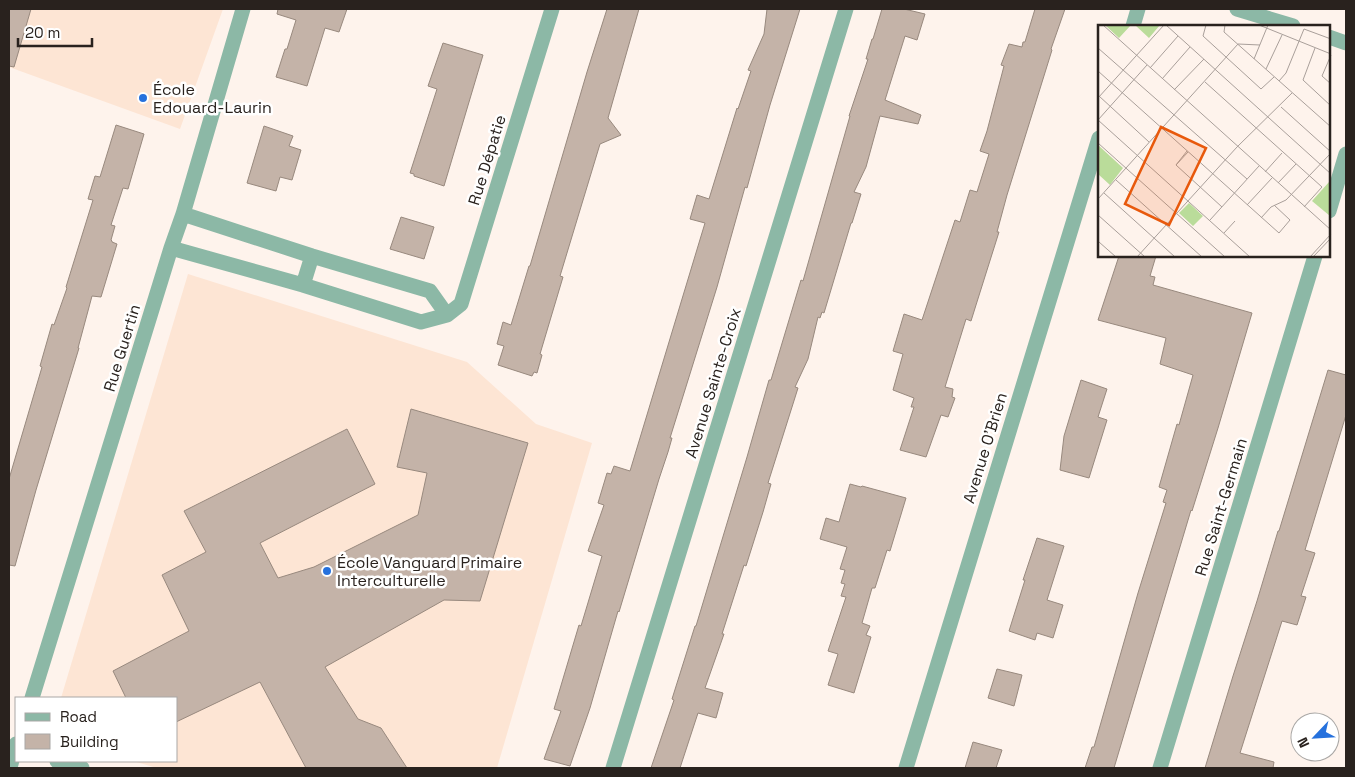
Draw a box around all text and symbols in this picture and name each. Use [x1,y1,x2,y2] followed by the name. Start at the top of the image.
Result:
[18,15,91,47] scale bar
[25,23,60,42] text: 20 m
[1098,25,1330,258] inset map
[153,79,272,118] place label: École Edouard-Laurin
[137,92,149,104] marker: École Edouard-Laurin
[463,112,511,208] street label: Rue Dépatie
[99,302,145,394] street label: Rue Guertin
[680,305,746,461] street label: Avenue Sainte-Croix
[958,390,1012,506] street label: Avenue O'Brien
[1190,436,1252,578] street label: Rue Saint-Germain
[337,552,522,591] place label: École Vanguard Primaire Interculturelle
[321,565,333,577] marker: École Vanguard Primaire Interculturelle
[15,697,178,762] legend
[60,707,97,726] text: Road
[1290,712,1340,762] north arrow
[60,732,119,751] text: Building
[1293,734,1313,751] text: N

